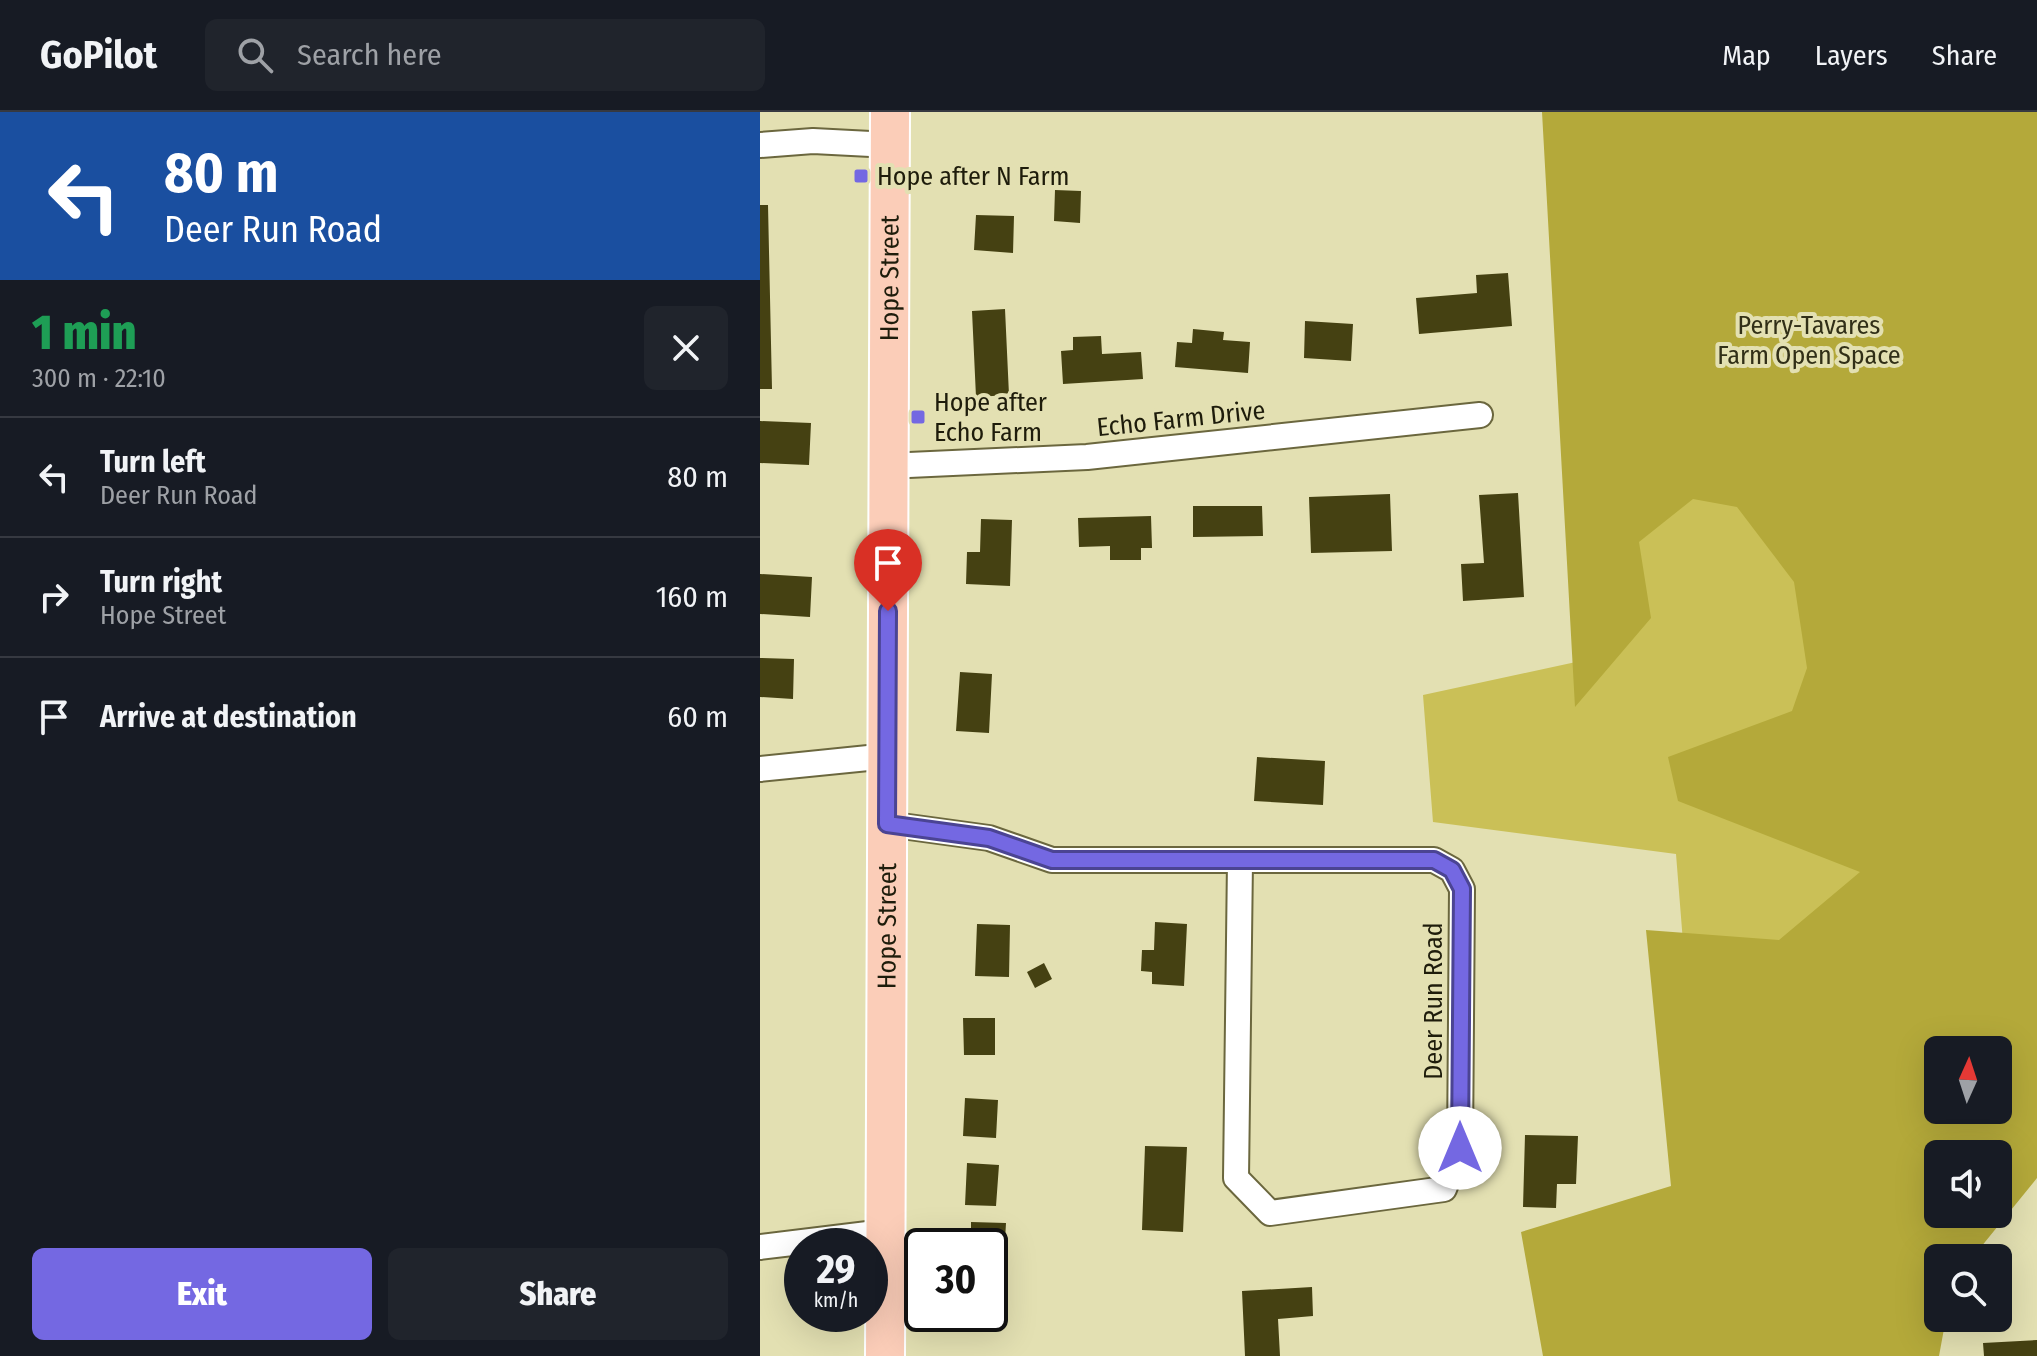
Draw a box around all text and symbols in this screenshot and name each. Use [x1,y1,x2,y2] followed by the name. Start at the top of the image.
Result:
[205,19,765,91] search box
[40,32,157,78] text: GoPilot
[233,33,277,77] icon: search
[297,37,442,73] text: Search here
[1722,39,1771,72] text: Map
[1815,39,1888,72] text: Layers
[1932,39,1997,72] text: Share
[164,140,279,207] text: 80 m
[32,144,136,248] icon: left
[877,161,1070,192] place label: Hope after N Farm
[852,167,870,185] marker: Hope after N Farm
[164,208,382,252] text: Deer Run Road
[874,214,905,341] street label: Hope Street
[32,304,136,362] text: 1 min
[644,306,728,390] button: close
[1717,310,1901,371] park label: Perry-Tavares Farm Open Space
[32,363,166,394] text: 300 m · 22:10
[934,387,1047,448] place label: Hope after Echo Farm
[1095,395,1267,443] street label: Echo Farm Drive
[909,408,927,426] marker: Hope after Echo Farm
[100,444,206,480] text: Turn left
[32,455,76,499] icon: left
[667,459,728,495] text: 80 m
[100,480,257,511] text: Deer Run Road
[854,529,922,611] pin
[866,541,910,585] icon: arrive
[100,564,222,600] text: Turn right
[32,575,76,619] icon: right
[656,579,728,615] text: 160 m
[100,600,226,631] text: Hope Street
[32,695,76,739] icon: arrive
[100,699,357,735] text: Arrive at destination
[667,699,728,735] text: 60 m
[871,862,902,989] street label: Hope Street
[1418,922,1449,1080] street label: Deer Run Road
[1924,1036,2012,1124] north arrow
[1924,1036,2012,1332] map controls
[1418,1106,1502,1190] position arrow
[1924,1140,2012,1228] button: sound
[904,1228,1008,1332] speed limit sign: 30
[1924,1244,2012,1332] button: search
[816,1246,855,1294] text: 29
[32,1248,372,1340] button: Exit
[388,1248,728,1340] button: Share
[814,1288,858,1312] text: km/h

